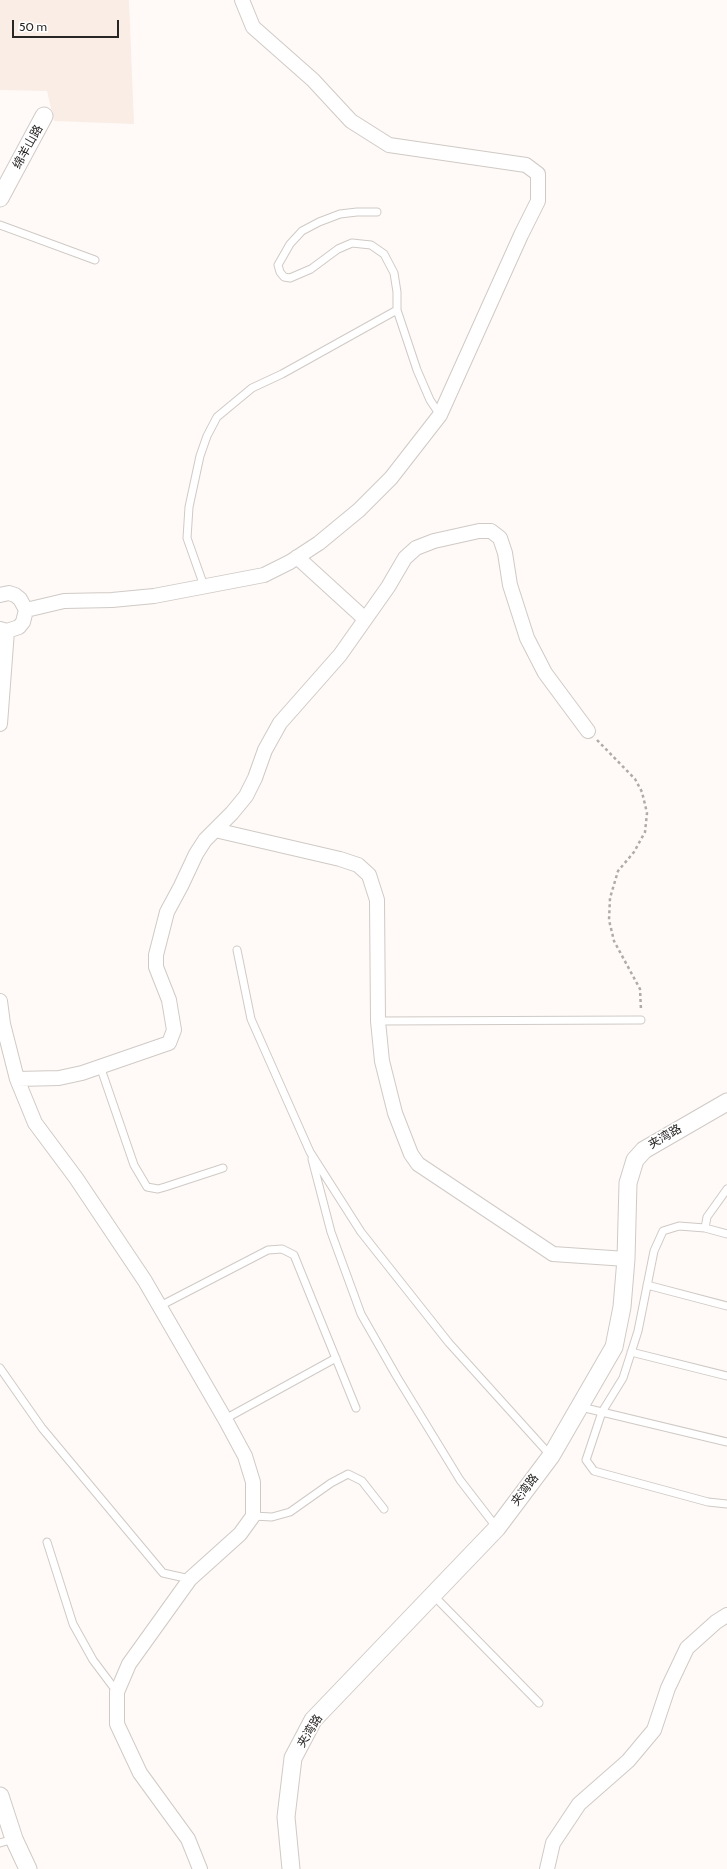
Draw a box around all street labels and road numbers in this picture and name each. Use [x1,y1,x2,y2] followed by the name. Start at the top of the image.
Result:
[10,123,46,171] street label: 绵羊山路
[646,1122,684,1152] street label: 夹湾路
[508,1471,542,1509] street label: 夹湾路
[294,1712,326,1750] street label: 夹湾路

